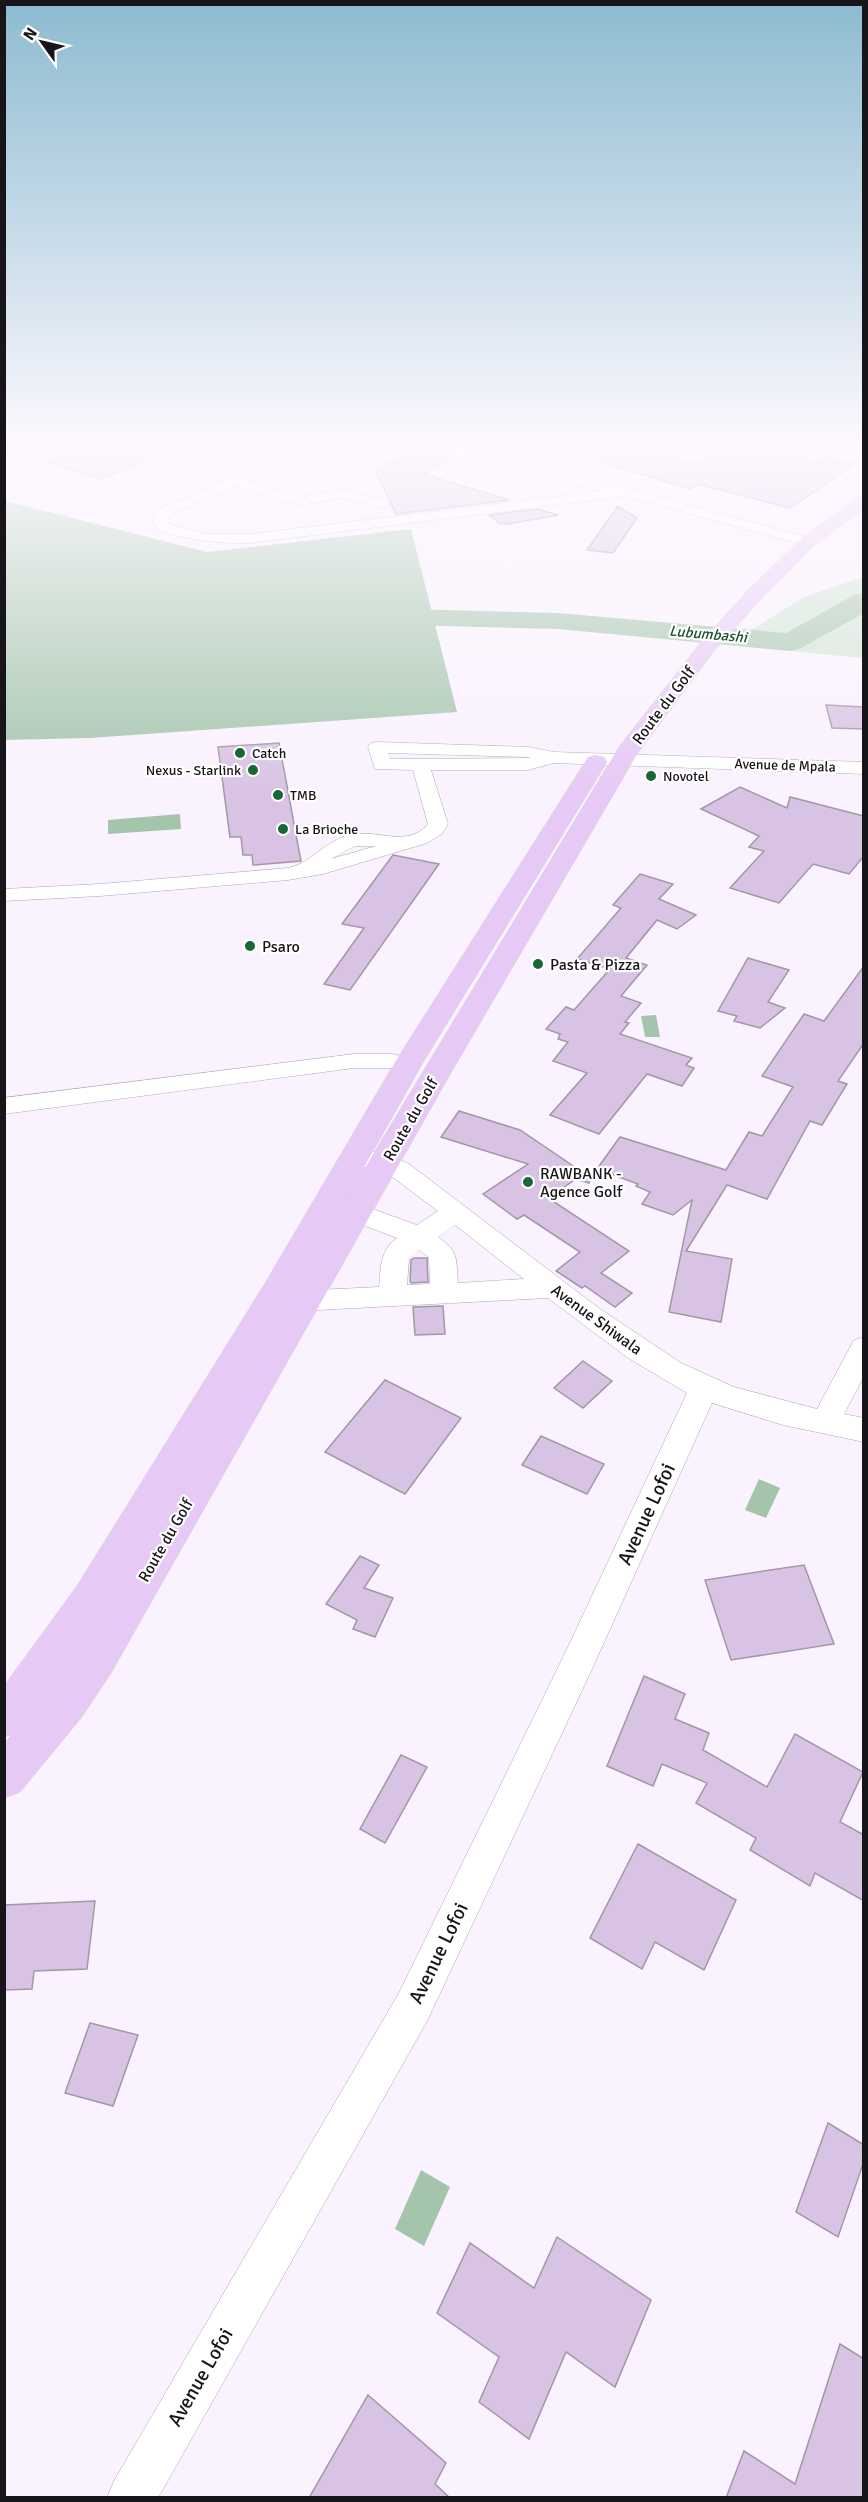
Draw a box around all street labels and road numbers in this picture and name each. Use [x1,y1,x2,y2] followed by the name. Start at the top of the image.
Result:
[628,662,700,749] street label: Route du Golf
[734,755,836,776] street label: Avenue de Mpala
[379,1074,443,1165] street label: Route du Golf
[547,1280,646,1360] street label: Avenue Shiwala
[612,1459,681,1569] street label: Avenue Lofoi
[134,1495,198,1586] street label: Route du Golf
[403,1899,474,2008] street label: Avenue Lofoi
[162,2324,239,2431] street label: Avenue Lofoi

